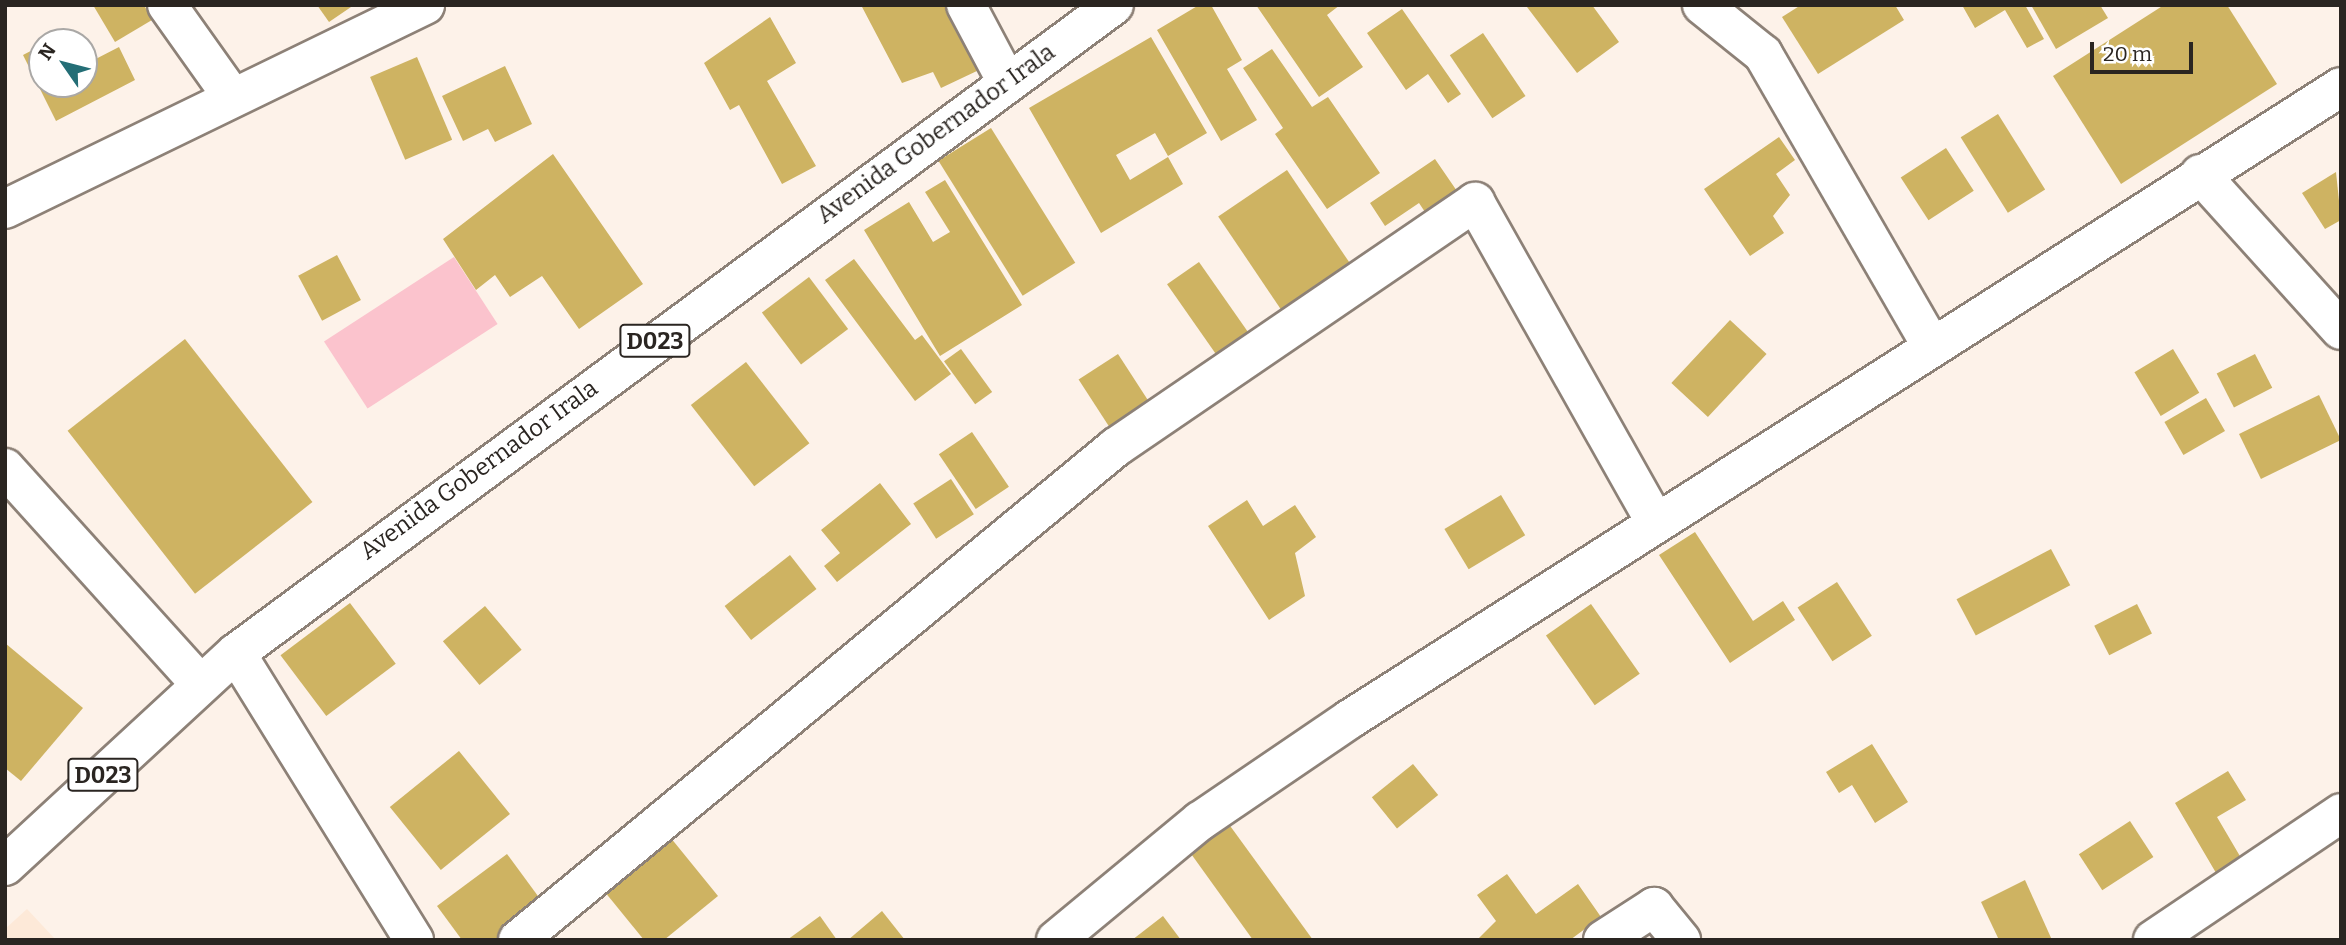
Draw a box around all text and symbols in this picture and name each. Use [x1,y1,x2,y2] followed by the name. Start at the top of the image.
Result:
[28,28,98,98] north arrow
[2094,28,2197,72] scale bar
[811,38,1061,230] street label: Avenida Gobernador Irala
[33,39,61,64] text: N
[2103,41,2152,67] text: 20 m
[618,322,692,360] road number: D023
[354,374,604,566] street label: Avenida Gobernador Irala
[66,755,140,794] road number: D023

